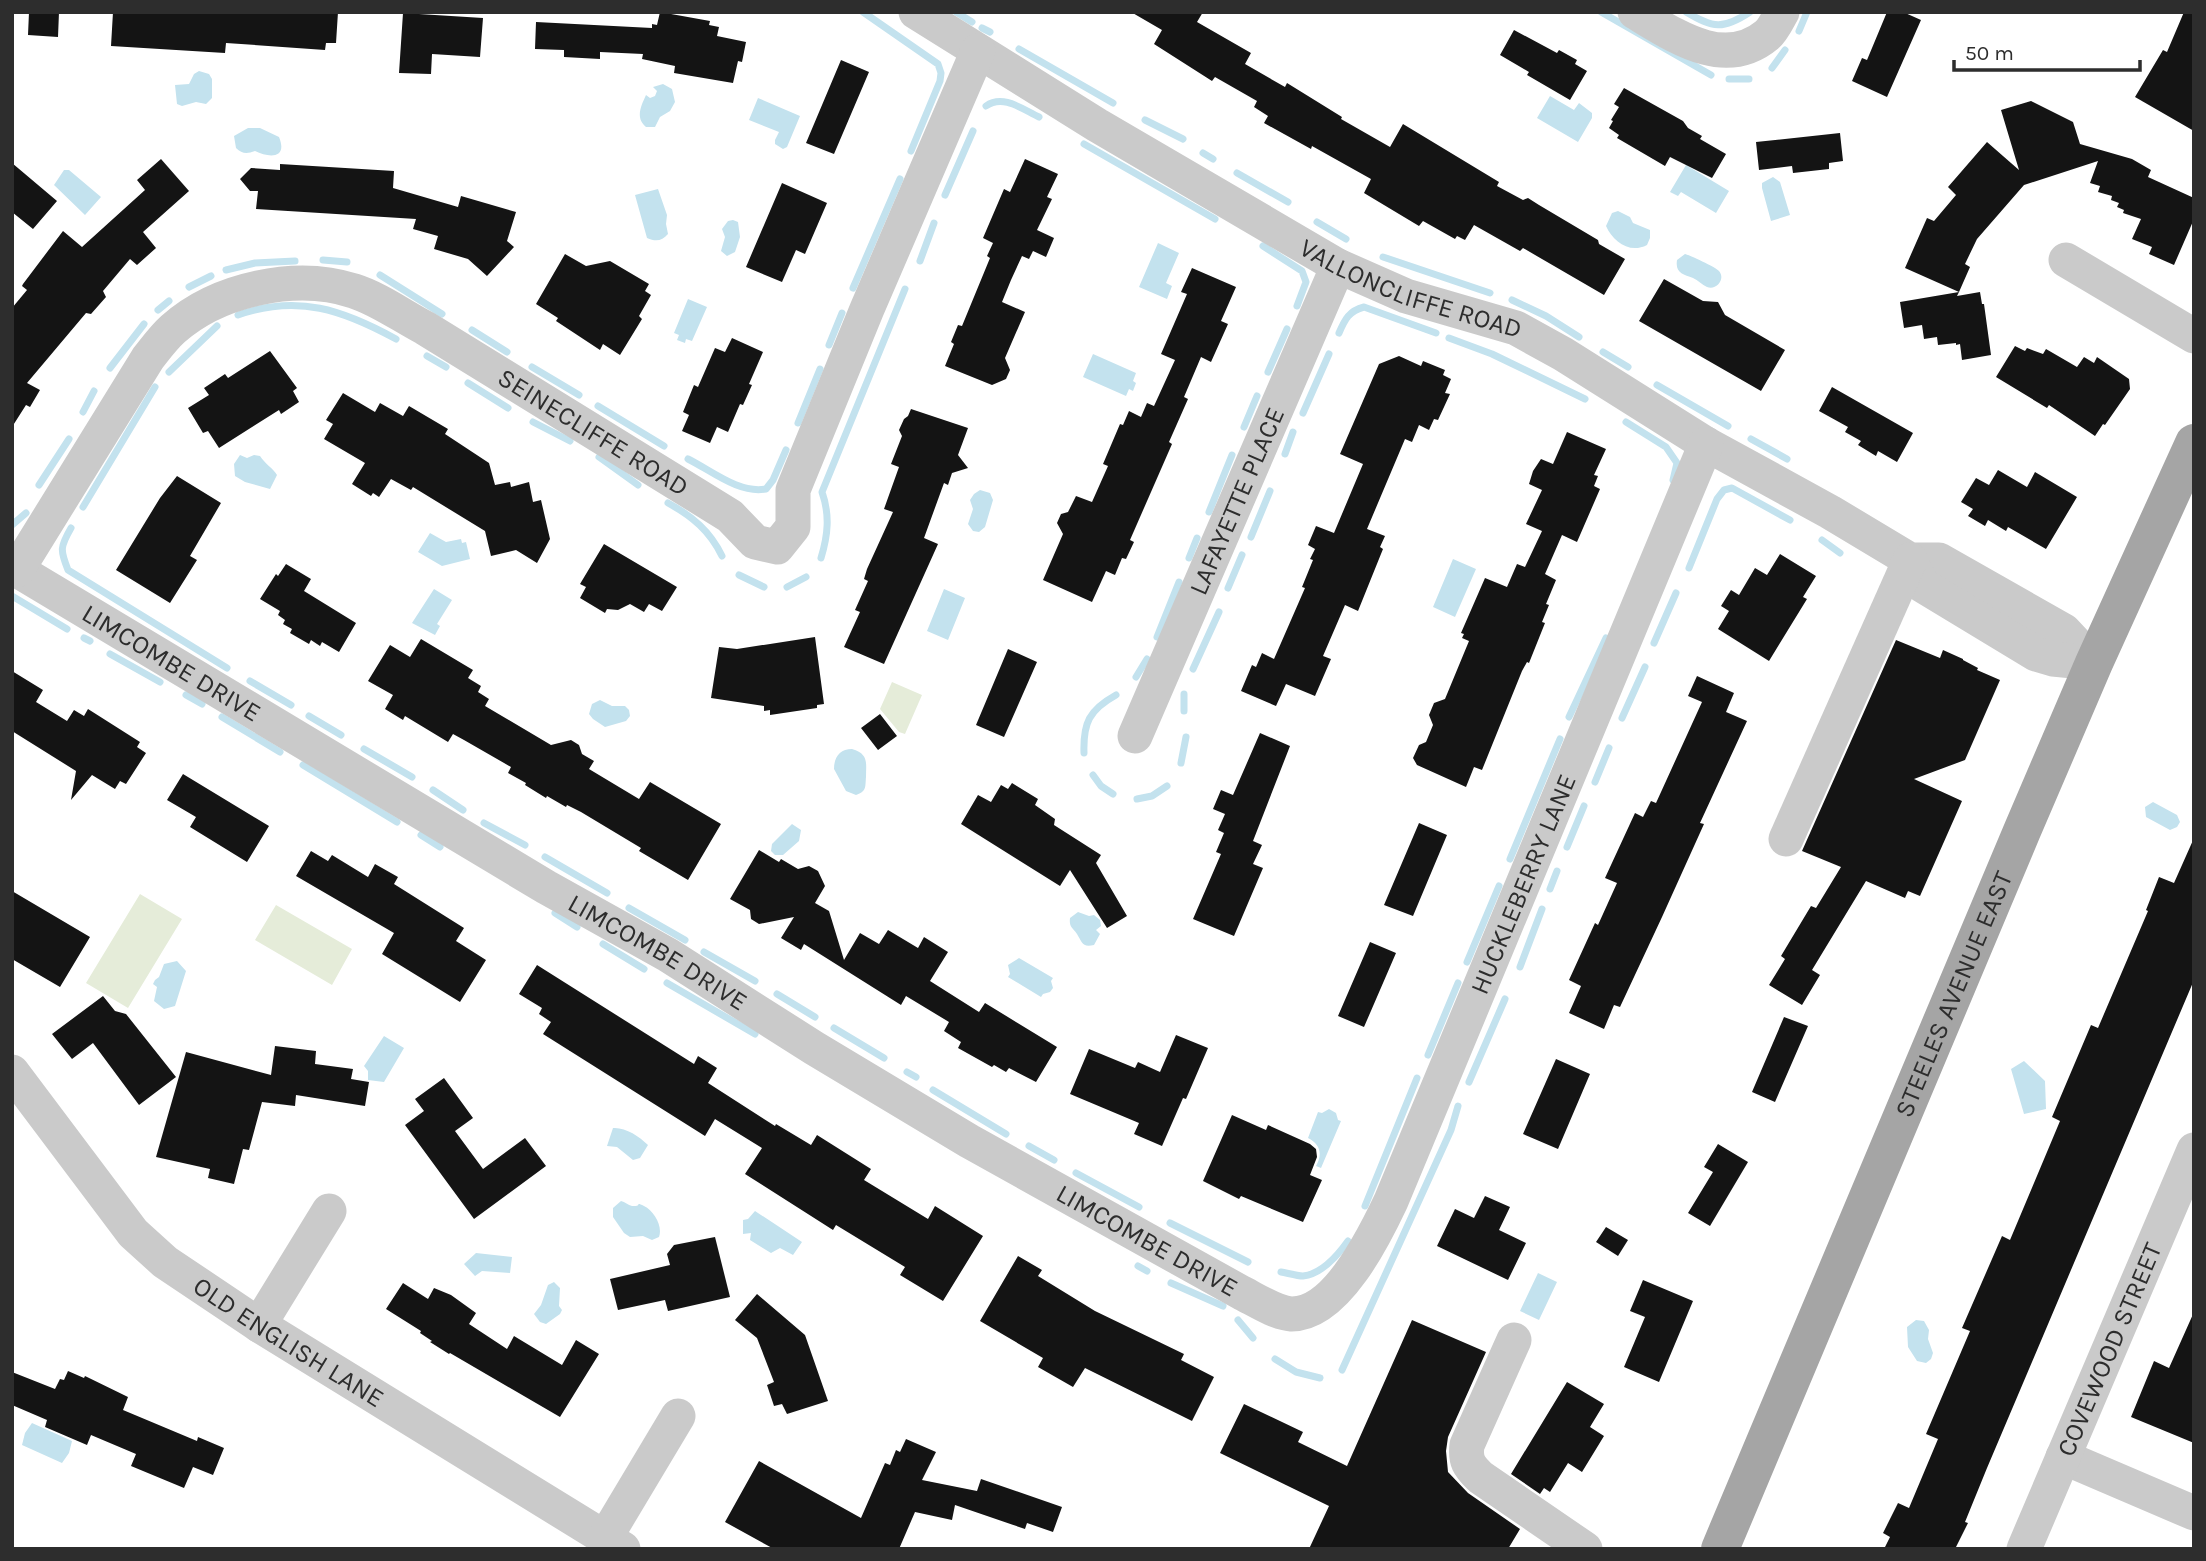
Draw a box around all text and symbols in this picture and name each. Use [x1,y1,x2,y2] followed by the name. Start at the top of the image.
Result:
[1954,28,2140,72] scale bar
[1965,41,2014,65] text: 50 m
[1294,232,1525,345] street label: VALLONCLIFFE ROAD
[492,362,694,503] street label: SEINECLIFFE ROAD
[1183,403,1291,600] street label: LAFAYETTE PLACE
[76,598,266,728] street label: LIMCOMBE DRIVE
[1464,769,1583,999] street label: HUCKLEBERRY LANE
[1888,867,2019,1122] street label: STEELES AVENUE EAST
[563,888,753,1018] street label: LIMCOMBE DRIVE
[1051,1178,1243,1304] street label: LIMCOMBE DRIVE
[2050,1238,2169,1461] street label: COVEWOOD STREET
[187,1270,390,1414] street label: OLD ENGLISH LANE

